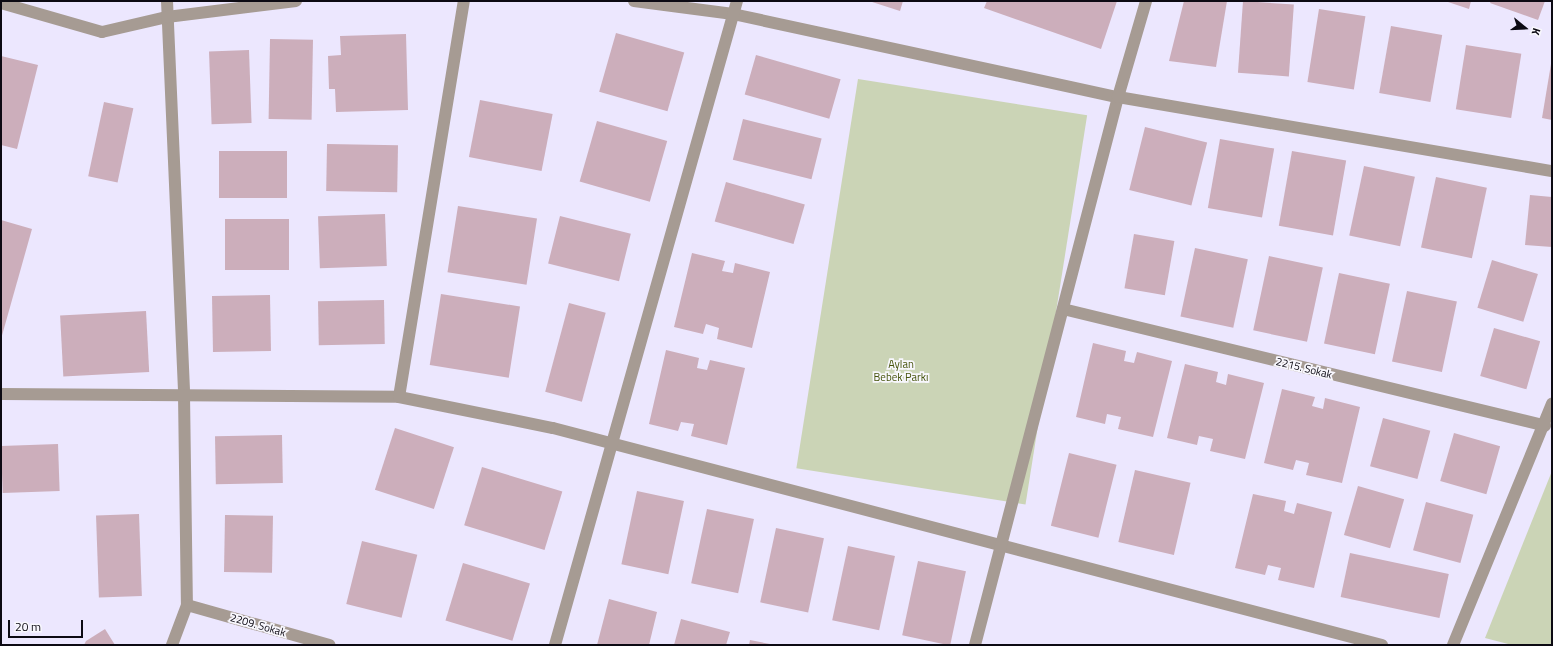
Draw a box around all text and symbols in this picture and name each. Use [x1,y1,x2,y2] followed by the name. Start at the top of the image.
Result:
[1505,8,1545,48] north arrow
[1528,26,1545,37] text: K
[1275,355,1333,381] street label: 2215. Sokak
[874,358,928,384] park label: Aylan Bebek Parkı
[229,611,287,639] street label: 2209. Sokak
[10,612,85,638] scale bar
[15,617,41,636] text: 20 m

